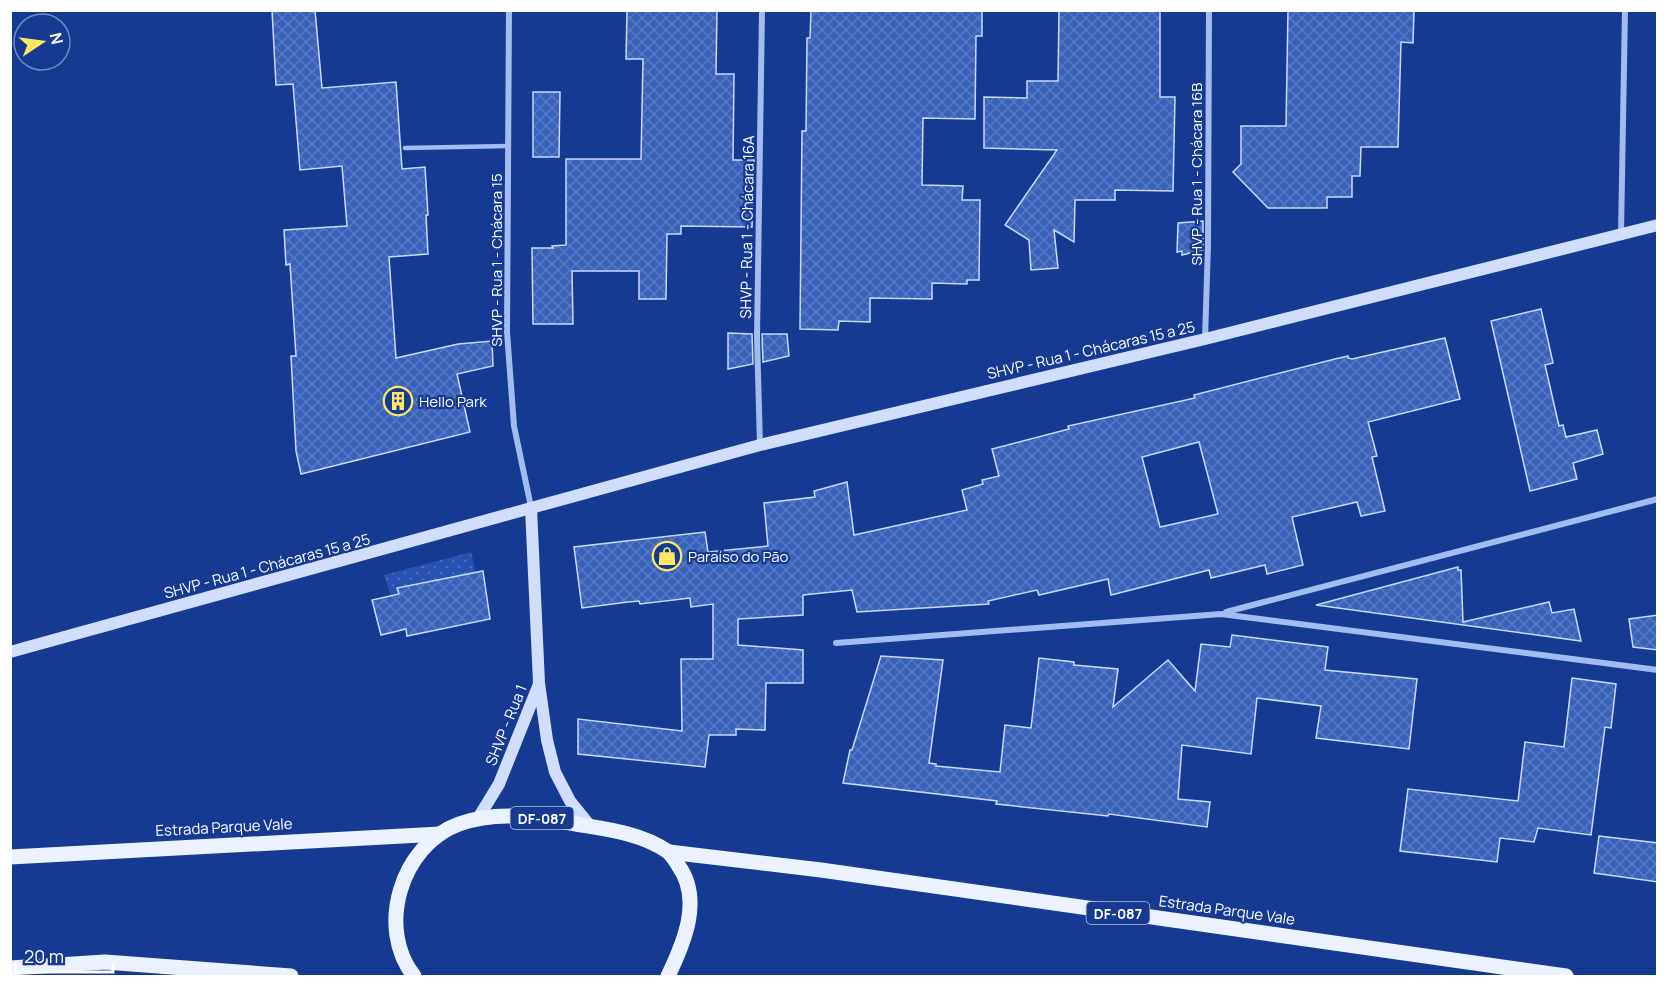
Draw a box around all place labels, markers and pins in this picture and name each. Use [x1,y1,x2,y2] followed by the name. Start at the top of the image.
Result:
[382,385,414,417] building icon: Hello Park
[419,391,487,412] place label: Hello Park
[651,540,683,572] shop icon: Paraíso do Pão
[688,546,789,567] place label: Paraíso do Pão

